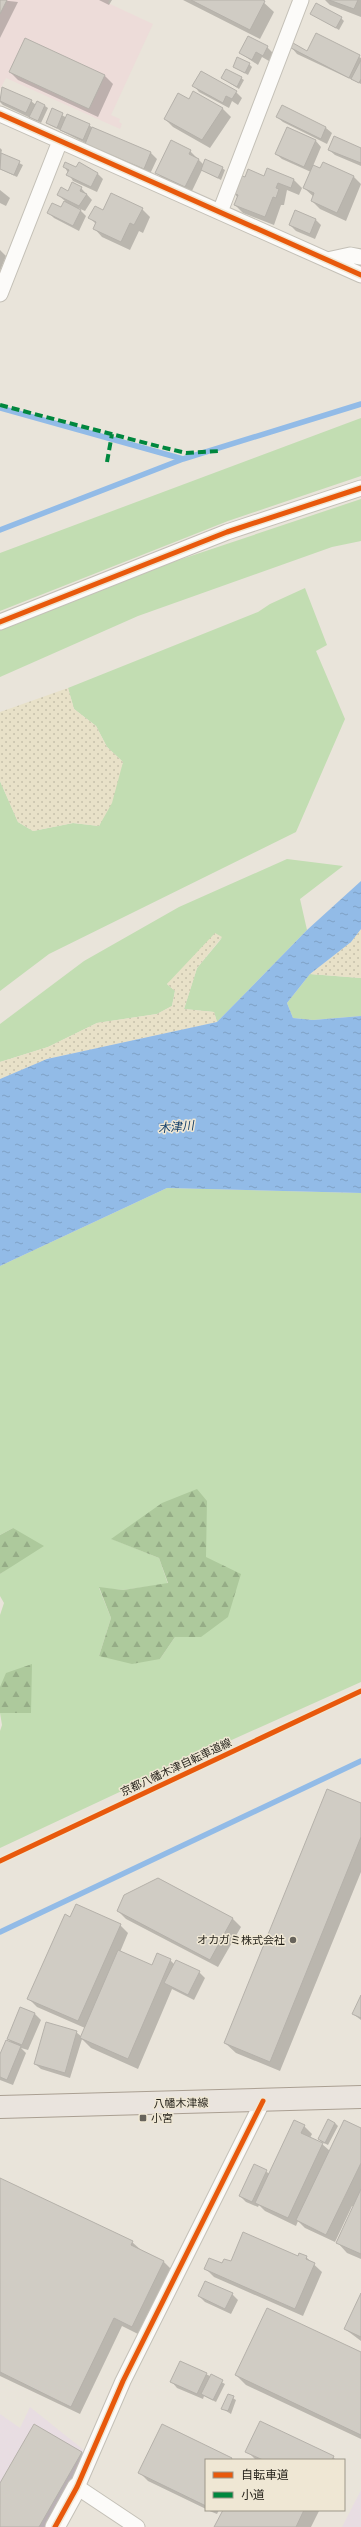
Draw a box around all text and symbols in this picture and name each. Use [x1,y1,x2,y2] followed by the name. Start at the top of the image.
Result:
[157,1118,197,1136] water label: 木津川
[119,1736,234,1799] street label: 京都八幡木津自転車道線
[197,1934,285,1947] place label: オカガミ株式会社
[288,1935,298,1945] marker: オカガミ株式会社
[153,2097,209,2110] street label: 八幡木津線
[151,2112,173,2125] place label: 小宮
[138,2113,148,2123] marker: 小宮
[205,2459,345,2511] legend
[241,2468,289,2482] text: 自転車道
[241,2488,265,2502] text: 小道

